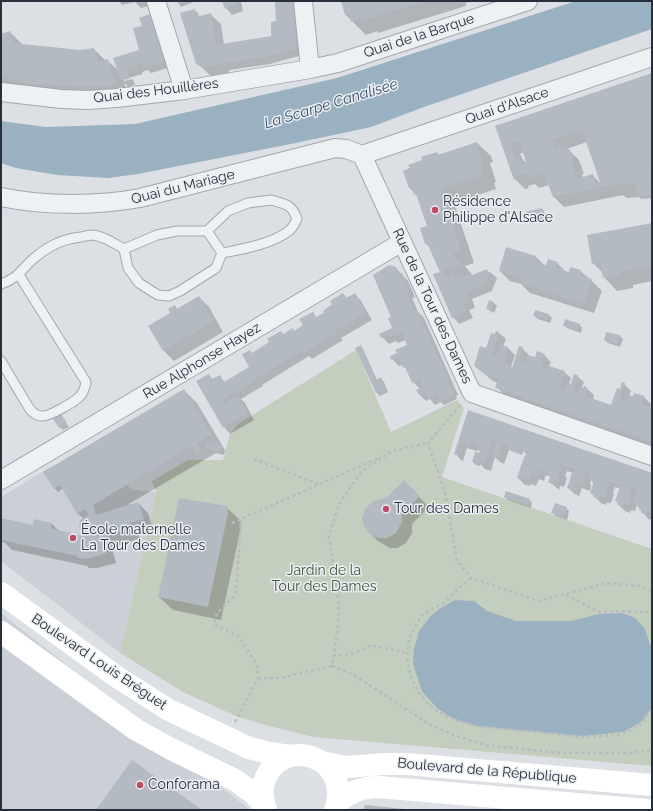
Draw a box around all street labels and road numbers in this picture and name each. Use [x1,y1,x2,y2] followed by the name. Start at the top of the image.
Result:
[362,10,476,62] street label: Quai de la Barque
[93,75,219,107] street label: Quai des Houillères
[463,84,551,128] street label: Quai d'Alsace
[130,166,236,208] street label: Quai du Mariage
[389,226,475,386] street label: Rue de la Tour des Dames
[140,319,264,403] street label: Rue Alphonse Hayez
[28,610,170,714] street label: Boulevard Louis Bréguet
[397,755,577,787] street label: Boulevard de la République

